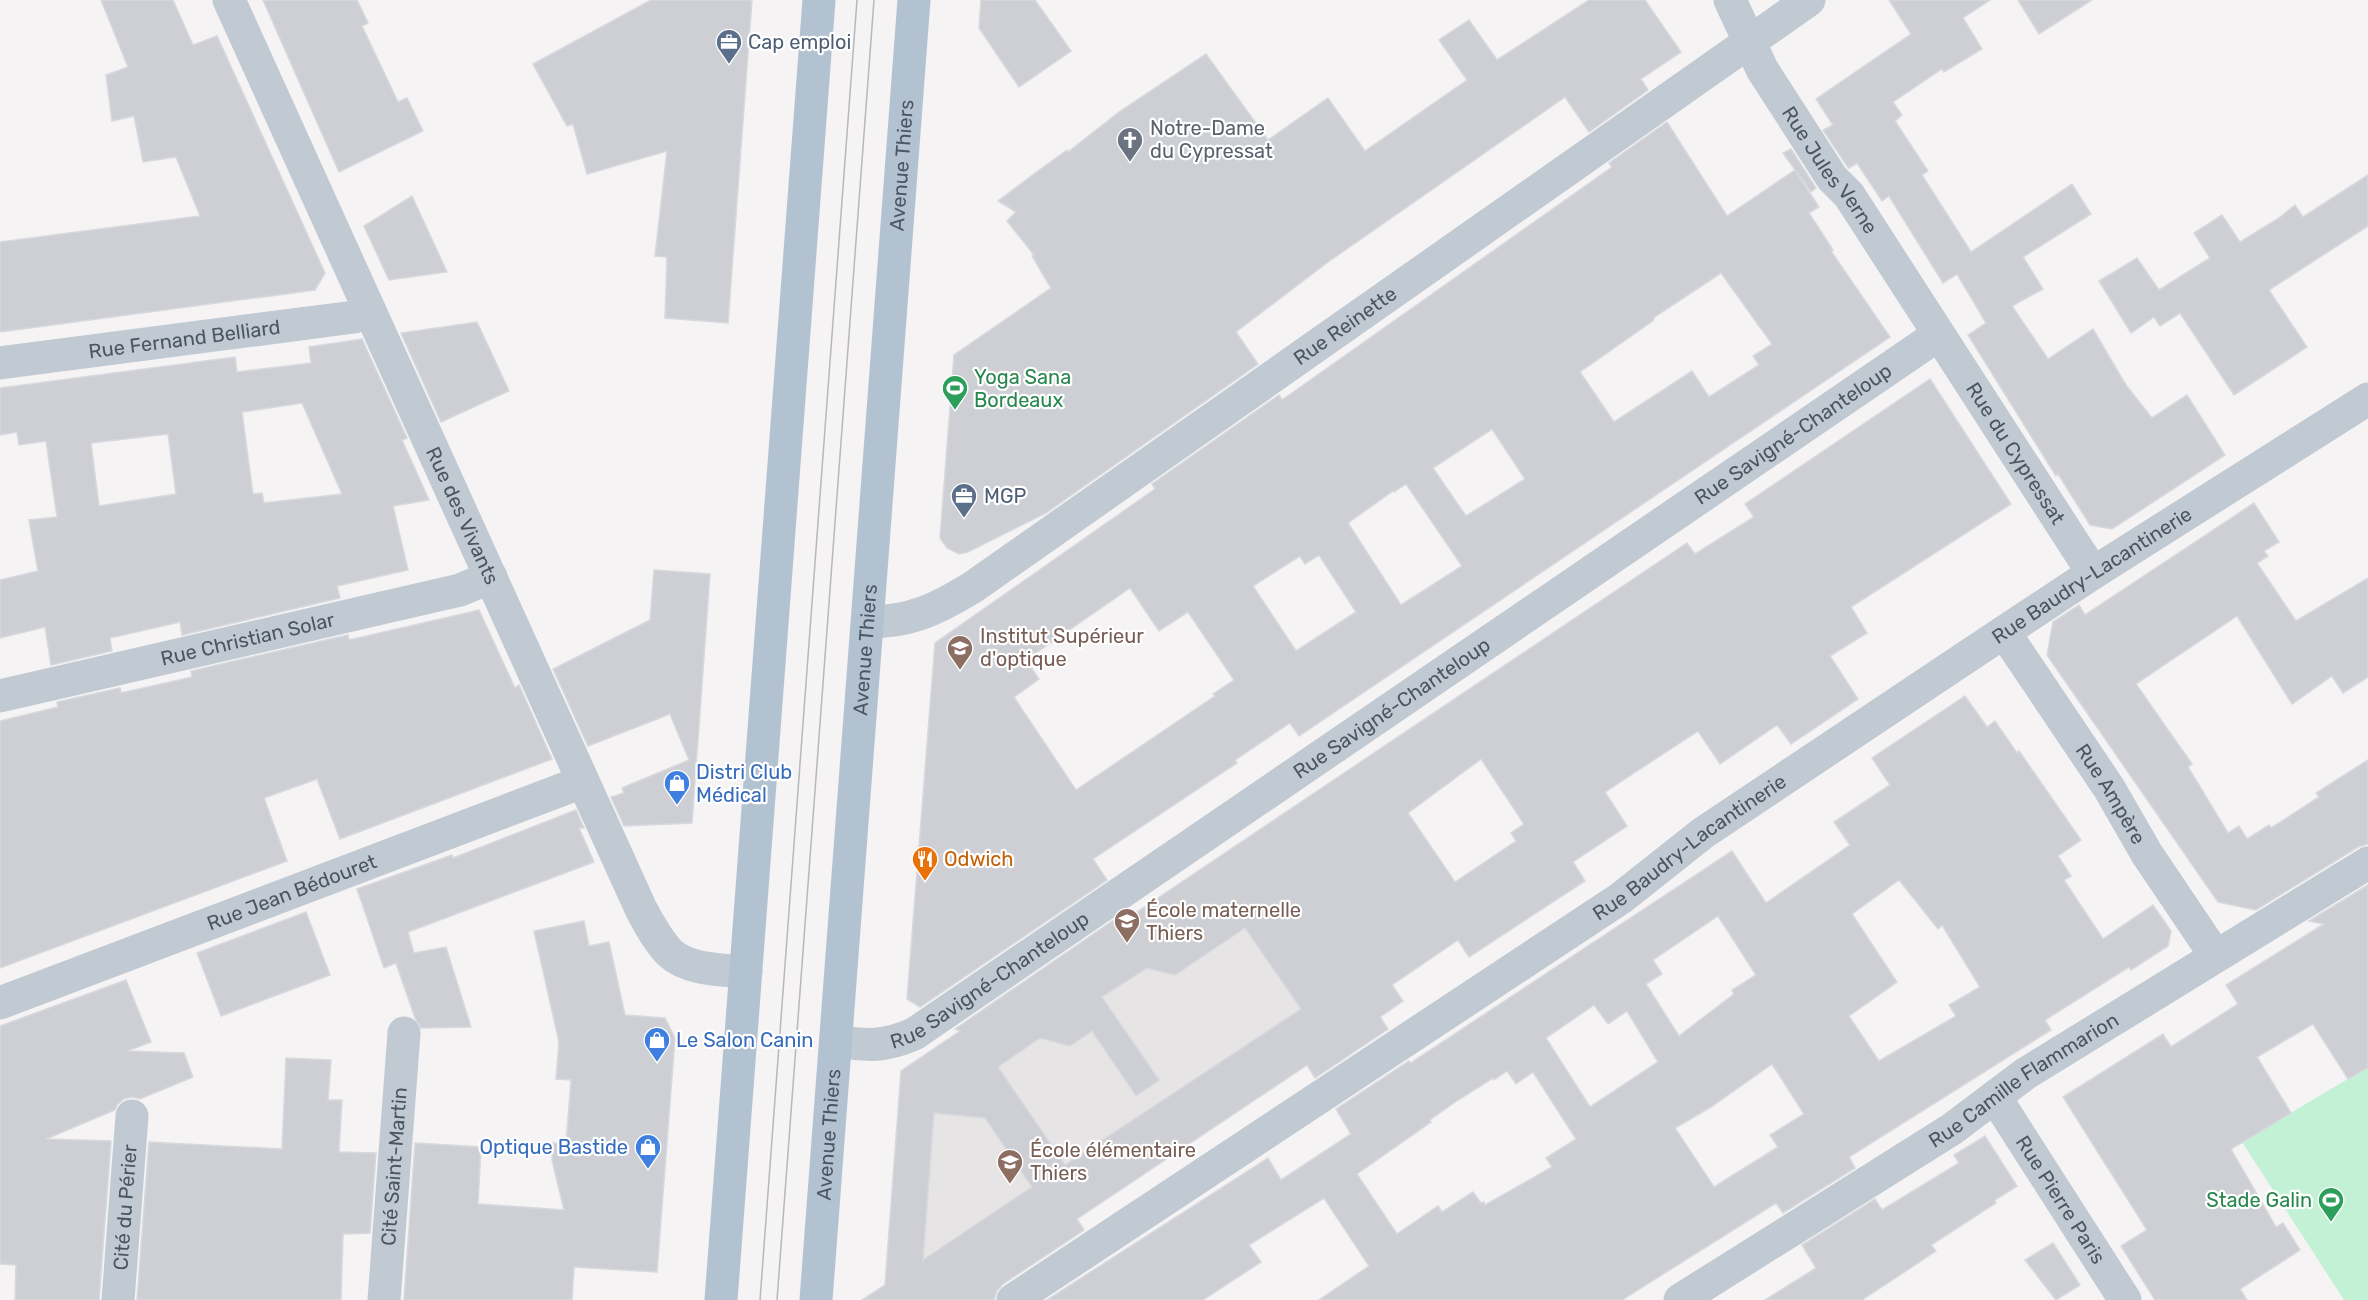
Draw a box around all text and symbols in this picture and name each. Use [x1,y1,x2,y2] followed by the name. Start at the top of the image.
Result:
[714,27,744,65] office icon: Cap emploi
[748,30,851,54] place label: Cap emploi
[885,99,918,232] street label: Avenue Thiers
[1777,102,1883,238] street label: Rue Jules Verne
[1150,116,1273,163] place label: Notre-Dame du Cypressat
[1115,125,1145,163] church icon: Notre-Dame du Cypressat
[1289,281,1401,370] street label: Rue Reinette
[87,315,282,363] street label: Rue Fernand Belliard
[1690,358,1896,510] street label: Rue Savigné-Chanteloup
[974,365,1071,412] place label: Yoga Sana Bordeaux
[940,373,970,411] sports icon: Yoga Sana Bordeaux
[1961,378,2070,529] street label: Rue du Cypressat
[421,443,504,588] street label: Rue des Vivants
[949,481,979,519] office icon: MGP
[984,484,1027,508] place label: MGP
[1987,502,2196,649] street label: Rue Baudry-Lacantinerie
[848,583,882,716] street label: Avenue Thiers
[158,607,337,671] street label: Rue Christian Solar
[980,624,1144,671] place label: Institut Supérieur d'optique
[1288,632,1495,784] street label: Rue Savigné-Chanteloup
[945,633,975,671] school or university icon: Institut Supérieur d'optique
[2071,739,2151,848] street label: Rue Ampère
[696,760,792,807] place label: Distri Club Médical
[662,768,692,806] shop icon: Distri Club Médical
[1588,769,1790,925] street label: Rue Baudry-Lacantinerie
[910,844,940,882] restaurant icon: Odwich
[944,847,1014,871] place label: Odwich
[203,849,380,935] street label: Rue Jean Bédouret
[1146,898,1301,945] place label: École maternelle Thiers
[887,906,1093,1054] street label: Rue Savigné-Chanteloup
[1112,906,1142,944] school or university icon: École maternelle Thiers
[1924,1007,2123,1153] street label: Rue Camille Flammarion
[642,1025,672,1063] shop icon: Le Salon Canin
[676,1028,813,1052] place label: Le Salon Canin
[812,1068,845,1201] street label: Avenue Thiers
[376,1086,412,1247] street label: Cité Saint-Martin
[2011,1131,2111,1268] street label: Rue Pierre Paris
[633,1132,663,1170] shop icon: Optique Bastide
[480,1135,628,1159] place label: Optique Bastide
[1030,1138,1196,1185] place label: École élémentaire Thiers
[108,1143,142,1271] street label: Cité du Périer
[995,1147,1025,1185] school or university icon: École élémentaire Thiers
[2316,1185,2346,1223] sports icon: Stade Galin
[2206,1188,2312,1212] place label: Stade Galin

